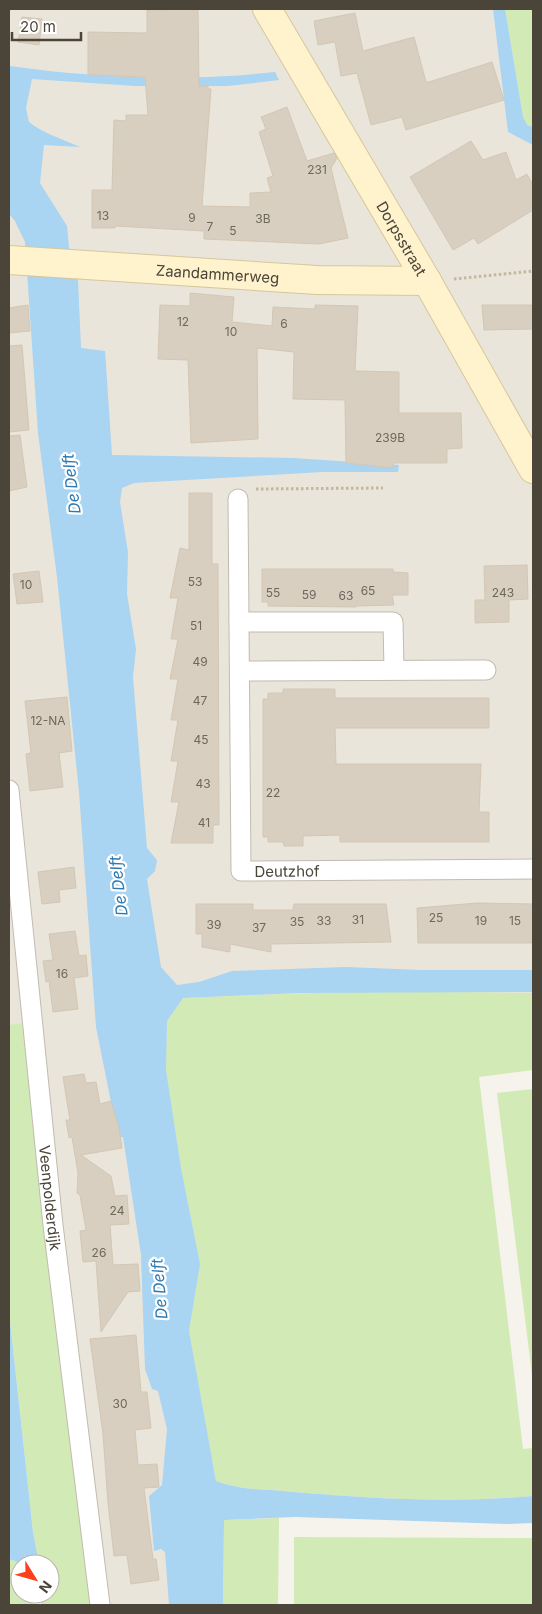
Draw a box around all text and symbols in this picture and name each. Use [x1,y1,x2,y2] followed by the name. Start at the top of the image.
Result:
[12,10,81,42] scale bar
[20,17,56,36] text: 20 m
[307,162,327,177] house number: 231
[373,198,431,279] street label: Dorpsstraat
[97,208,109,223] house number: 13
[188,210,196,225] house number: 9
[255,211,271,226] house number: 3B
[207,219,214,234] house number: 7
[229,223,237,238] house number: 5
[155,260,280,287] street label: Zaandammerweg
[177,314,189,329] house number: 12
[280,316,288,331] house number: 6
[225,324,237,339] house number: 10
[375,430,405,445] house number: 239B
[57,452,85,515] water label: De Delft
[188,574,202,589] house number: 53
[20,577,32,592] house number: 10
[361,583,375,598] house number: 65
[266,585,280,600] house number: 55
[492,585,514,600] house number: 243
[302,587,316,602] house number: 59
[339,588,353,603] house number: 63
[190,618,202,633] house number: 51
[192,654,208,669] house number: 49
[193,693,207,708] house number: 47
[30,713,66,728] house number: 12-NA
[193,732,209,747] house number: 45
[195,776,211,791] house number: 43
[266,785,280,800] house number: 22
[198,815,210,830] house number: 41
[104,854,132,917] water label: De Delft
[254,861,320,880] street label: Deutzhof
[429,910,443,925] house number: 25
[352,912,364,927] house number: 31
[317,913,331,928] house number: 33
[475,913,487,928] house number: 19
[509,913,521,928] house number: 15
[290,914,304,929] house number: 35
[207,917,221,932] house number: 39
[252,920,266,935] house number: 37
[56,966,68,981] house number: 16
[35,1144,66,1252] street label: Veenpolderdijk
[110,1203,125,1218] house number: 24
[92,1245,106,1260] house number: 26
[146,1257,172,1320] water label: De Delft
[113,1396,127,1411] house number: 30
[10,1554,60,1604] north arrow
[36,1578,56,1597] text: N

